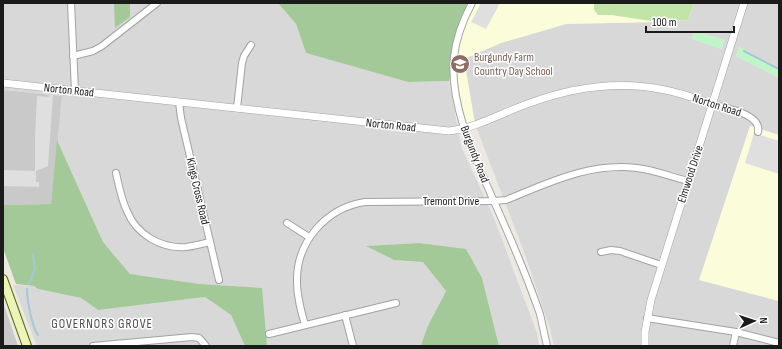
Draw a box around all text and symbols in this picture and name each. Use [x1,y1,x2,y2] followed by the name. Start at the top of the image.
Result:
[646,8,734,34] scale bar
[652,15,677,30] text: 100 m
[474,50,553,79] place label: Burgundy Farm Country Day School
[449,53,471,75] school or university icon: Burgundy Farm Country Day School
[43,80,95,101] street label: Norton Road
[691,91,743,120] street label: Norton Road
[365,115,417,136] street label: Norton Road
[457,124,492,185] street label: Burgundy Road
[674,143,707,205] street label: Elmwood Drive
[183,156,212,226] street label: Kings Cross Road
[423,194,479,209] street label: Tremont Drive
[734,301,774,341] north arrow
[51,316,153,332] district label: GOVERNORS GROVE
[757,317,770,324] text: N

